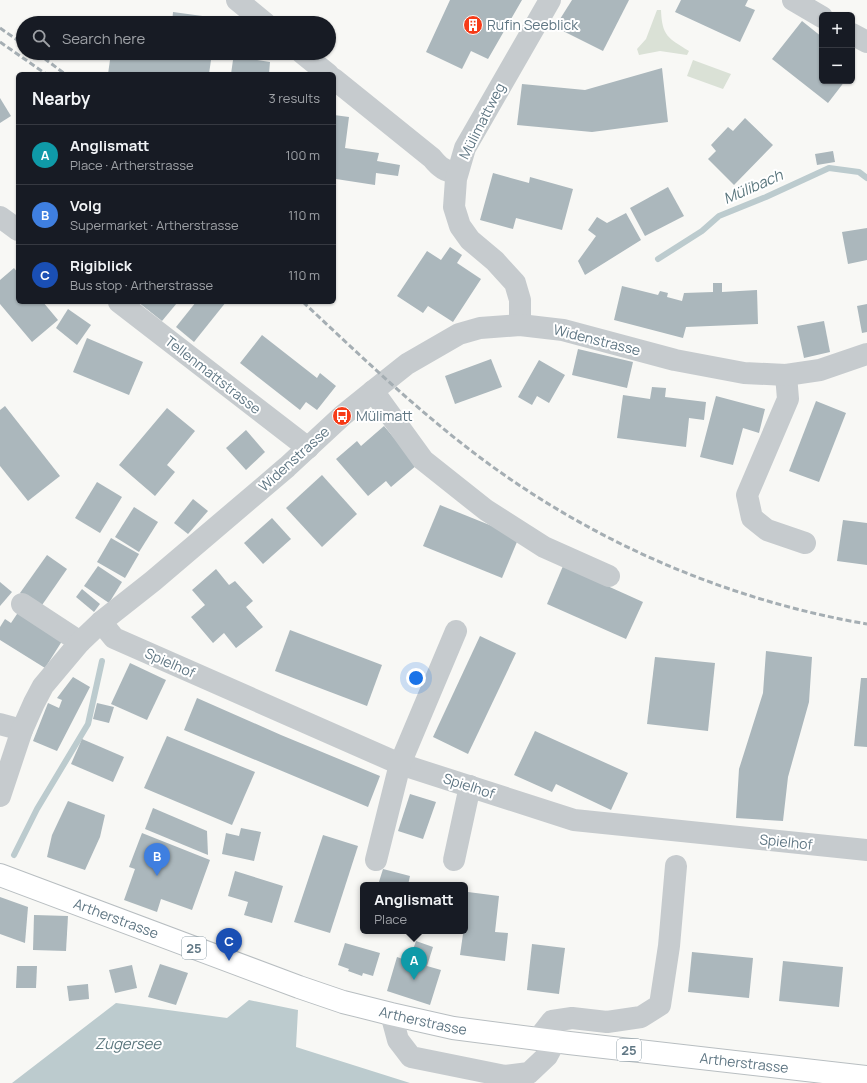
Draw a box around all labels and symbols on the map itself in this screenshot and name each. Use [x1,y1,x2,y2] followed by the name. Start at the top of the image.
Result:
[462,14,484,36] building icon: Rufin Seeblick
[487,15,579,34] place label: Rufin Seeblick
[454,79,509,162] street label: Mülimattweg
[720,164,787,209] water label: Mülibach
[552,320,643,360] street label: Widenstrasse
[161,331,265,418] street label: Tellenmattstrasse
[331,405,353,427] bus stop icon: Mülimatt
[356,406,413,425] place label: Mülimatt
[254,422,333,495] street label: Widenstrasse
[142,643,198,682] street label: Spielhof
[406,668,426,688] your location
[441,768,497,803] street label: Spielhof
[759,829,814,854] street label: Spielhof
[144,843,170,876] pin: B
[71,893,161,943] street label: Artherstrasse
[216,928,242,961] pin: C
[182,937,206,959] road number: 25
[401,947,427,980] pin: A
[377,1001,468,1039] street label: Artherstrasse
[95,1033,162,1054] water label: Zugersee
[617,1039,641,1061] road number: 25
[699,1048,790,1077] street label: Artherstrasse

